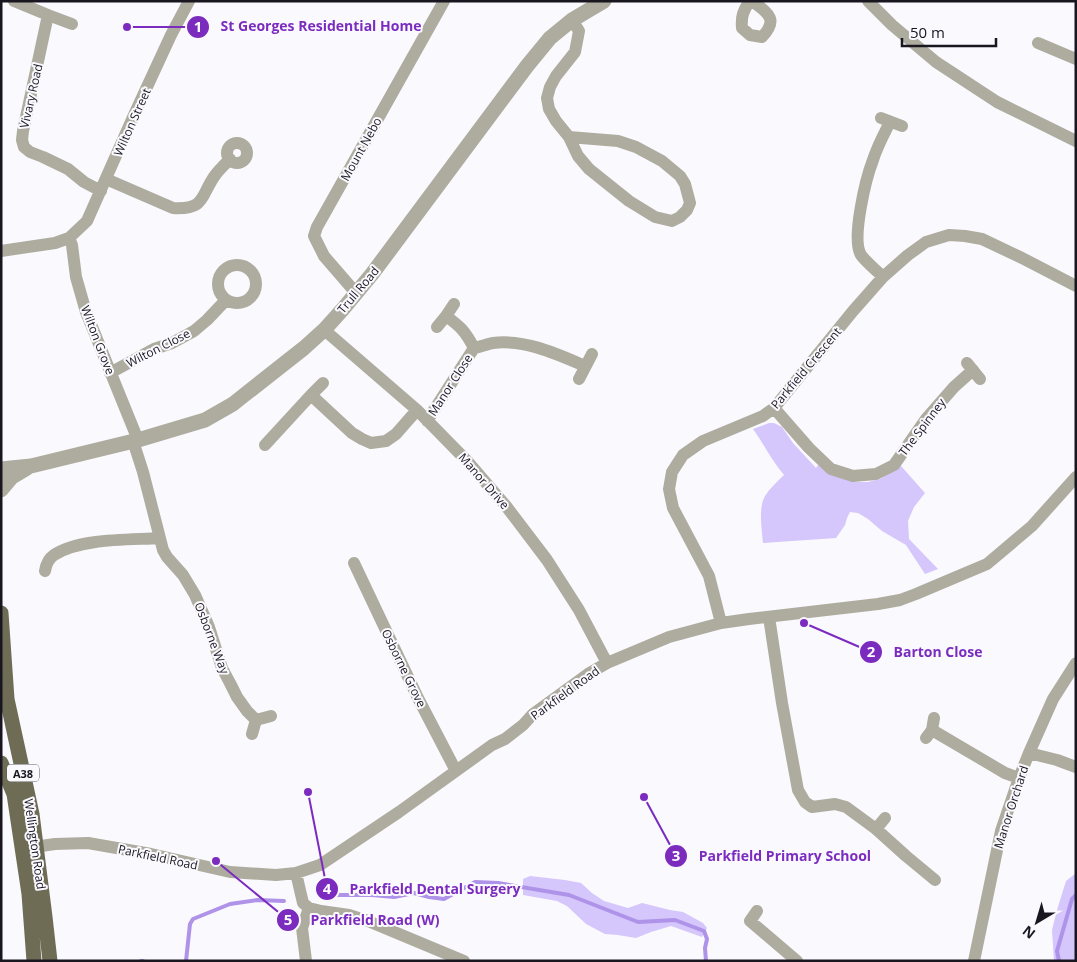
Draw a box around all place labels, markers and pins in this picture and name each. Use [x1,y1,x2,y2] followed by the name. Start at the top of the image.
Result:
[185,12,431,41] callout: St Georges Residential Home
[858,638,992,667] callout: Barton Close
[664,842,881,871] callout: Parkfield Primary School
[314,874,530,903] callout: Parkfield Dental Surgery
[276,905,450,934] callout: Parkfield Road (W)

